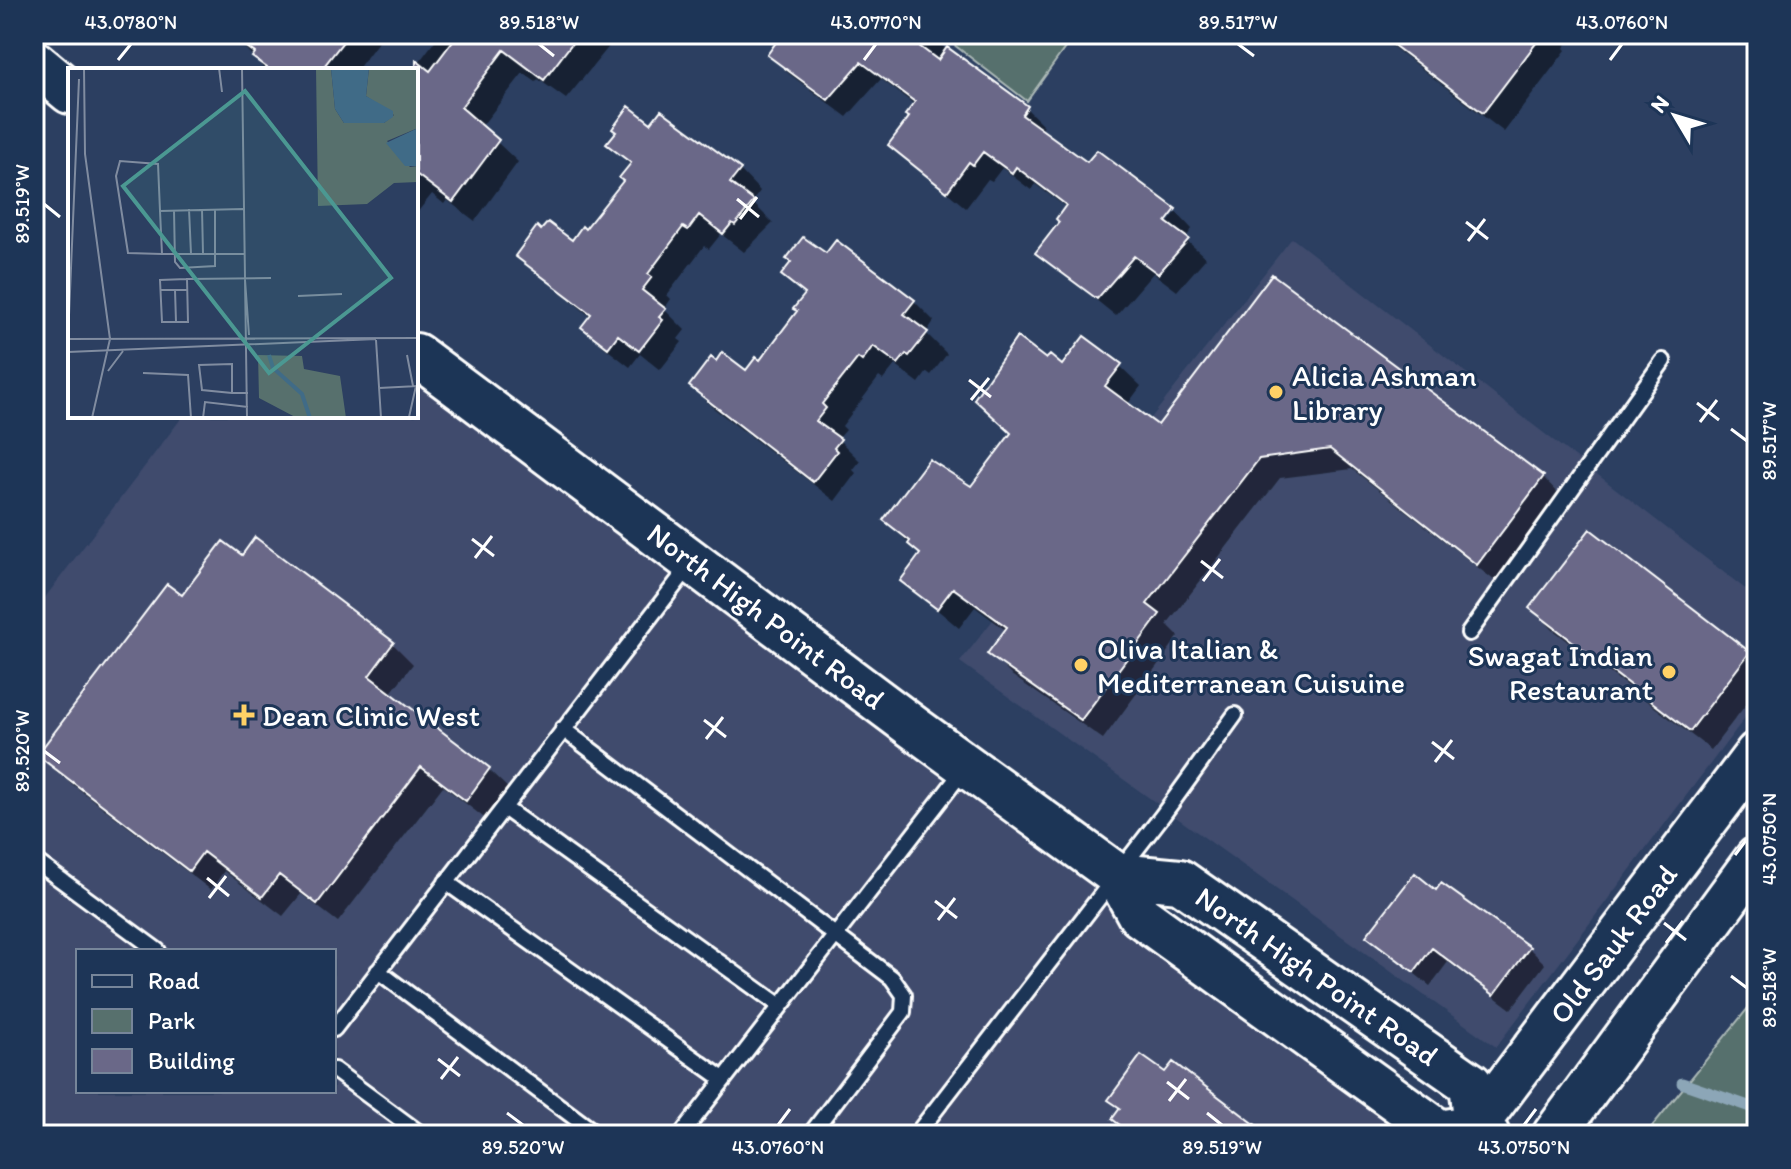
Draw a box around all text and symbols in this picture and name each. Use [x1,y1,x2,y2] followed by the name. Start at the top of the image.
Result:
[85,10,177,34] text: 43.0780°N
[499,10,579,34] text: 89.518°W
[830,10,922,34] text: 43.0770°N
[1198,10,1278,34] text: 89.517°W
[1576,10,1668,34] text: 43.0760°N
[68,68,418,418] inset map
[1635,76,1715,156] north arrow
[1644,90,1675,118] text: N
[10,164,34,244] text: 89.519°W
[1292,357,1477,428] place label: Alicia Ashman Library
[1267,383,1285,401] marker: Alicia Ashman Library
[1757,401,1781,481] text: 89.517°W
[640,515,892,717] street label: North High Point Road
[1097,630,1405,701] place label: Oliva Italian & Mediterranean Cuisuine
[1468,637,1653,708] place label: Swagat Indian Restaurant
[1072,656,1090,674] marker: Oliva Italian & Mediterranean Cuisuine
[1660,663,1678,681] marker: Swagat Indian Restaurant
[262,697,480,734] place label: Dean Clinic West
[233,704,255,726] marker: Dean Clinic West
[10,710,34,792] text: 89.520°W
[1757,793,1781,885] text: 43.0750°N
[1541,857,1685,1031] street label: Old Sauk Road
[1188,878,1446,1074] street label: North High Point Road
[1757,948,1781,1028] text: 89.518°W
[76,949,336,1093] legend
[148,966,200,995] text: Road
[148,1006,195,1035] text: Park
[148,1046,235,1075] text: Building
[482,1135,564,1159] text: 89.520°W
[732,1135,824,1159] text: 43.0760°N
[1182,1135,1262,1159] text: 89.519°W
[1478,1135,1570,1159] text: 43.0750°N

